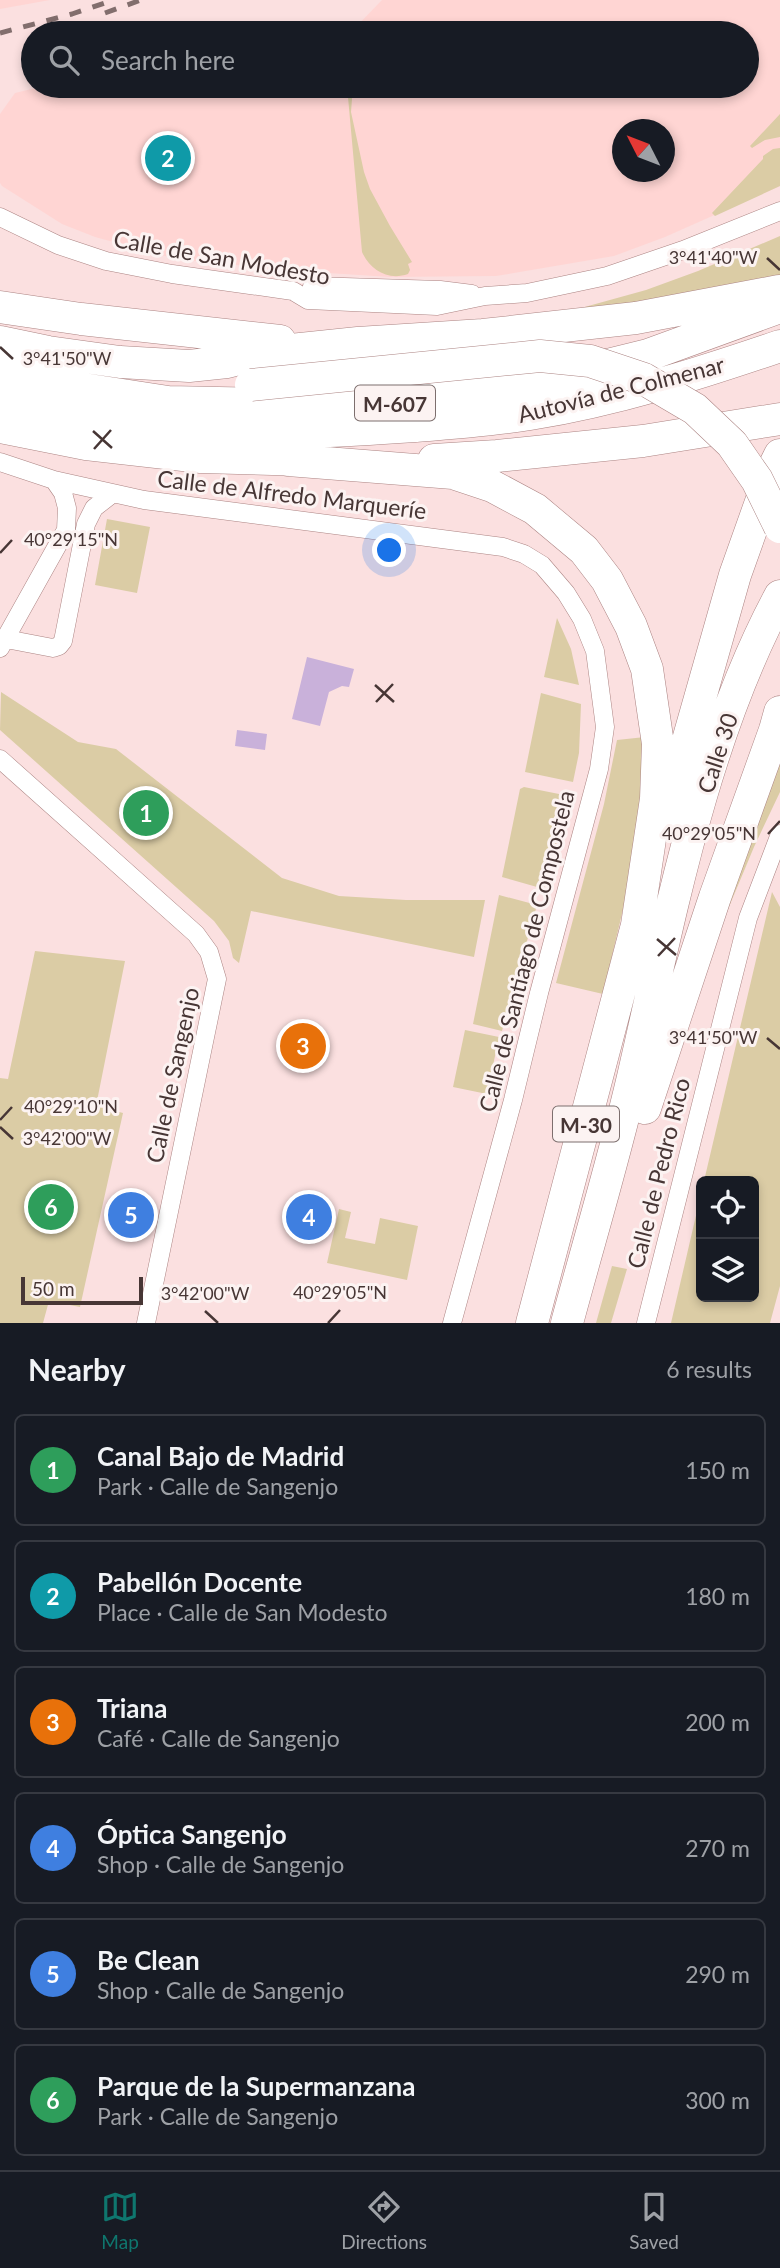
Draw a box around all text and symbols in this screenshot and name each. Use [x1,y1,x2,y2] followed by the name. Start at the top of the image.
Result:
[21,21,759,98] search box
[45,41,83,79] icon: search
[101,44,235,76] text: Search here
[612,119,675,182] north arrow
[145,132,191,184] pin: 2
[112,224,332,290] street label: Calle de San Modesto
[669,246,758,268] text: 3°41'40"W
[23,347,112,369] text: 3°41'50"W
[515,350,728,428] street label: Autovía de Colmenar
[355,386,435,420] road number: M-607
[156,464,428,524] street label: Calle de Alfredo Marqueríe
[24,528,118,550] text: 40°29'15"N
[372,533,406,567] your location
[691,710,743,796] street label: Calle 30
[123,787,169,839] pin: 1
[472,787,580,1115] street label: Calle de Santiago de Compostela
[662,822,756,844] text: 40°29'05"N
[140,985,204,1165] street label: Calle de Sangenjo
[280,1020,326,1072] pin: 3
[669,1026,758,1048] text: 3°41'50"W
[621,1075,695,1271] street label: Calle de Pedro Rico
[24,1095,118,1117] text: 40°29'10"N
[553,1106,619,1142] road number: M-30
[23,1127,112,1149] text: 3°42'00"W
[696,1176,759,1302] map controls
[696,1176,759,1239] button: locate
[28,1181,74,1233] pin: 6
[108,1189,154,1241] pin: 5
[286,1191,332,1243] pin: 4
[696,1239,759,1302] button: layers
[21,1274,144,1306] scale bar
[32,1277,75,1300] text: 50 m
[293,1281,387,1303] text: 40°29'05"N
[161,1282,250,1304] text: 3°42'00"W
[28,1351,126,1387] text: Nearby
[666,1355,752,1383] text: 6 results
[97,1440,344,1472] text: Canal Bajo de Madrid
[46,1456,60,1484] text: 1
[685,1456,750,1484] text: 150 m
[97,1472,338,1500] text: Park · Calle de Sangenjo
[97,1566,302,1598] text: Pabellón Docente
[46,1582,60,1610] text: 2
[685,1582,750,1610] text: 180 m
[97,1598,388,1626] text: Place · Calle de San Modesto
[97,1692,167,1724] text: Triana
[46,1708,60,1736] text: 3
[685,1708,750,1736] text: 200 m
[97,1724,340,1752] text: Café · Calle de Sangenjo
[97,1818,287,1850] text: Óptica Sangenjo
[46,1834,60,1862] text: 4
[685,1834,750,1862] text: 270 m
[97,1850,344,1878] text: Shop · Calle de Sangenjo
[97,1944,200,1976] text: Be Clean
[46,1960,60,1988] text: 5
[685,1960,750,1988] text: 290 m
[97,1976,344,2004] text: Shop · Calle de Sangenjo
[97,2070,415,2102] text: Parque de la Supermanzana
[46,2086,60,2114] text: 6
[685,2086,750,2114] text: 300 m
[97,2102,338,2130] text: Park · Calle de Sangenjo
[101,2188,139,2253] tab: Map
[341,2188,427,2253] tab: Directions
[629,2188,679,2253] tab: Saved

